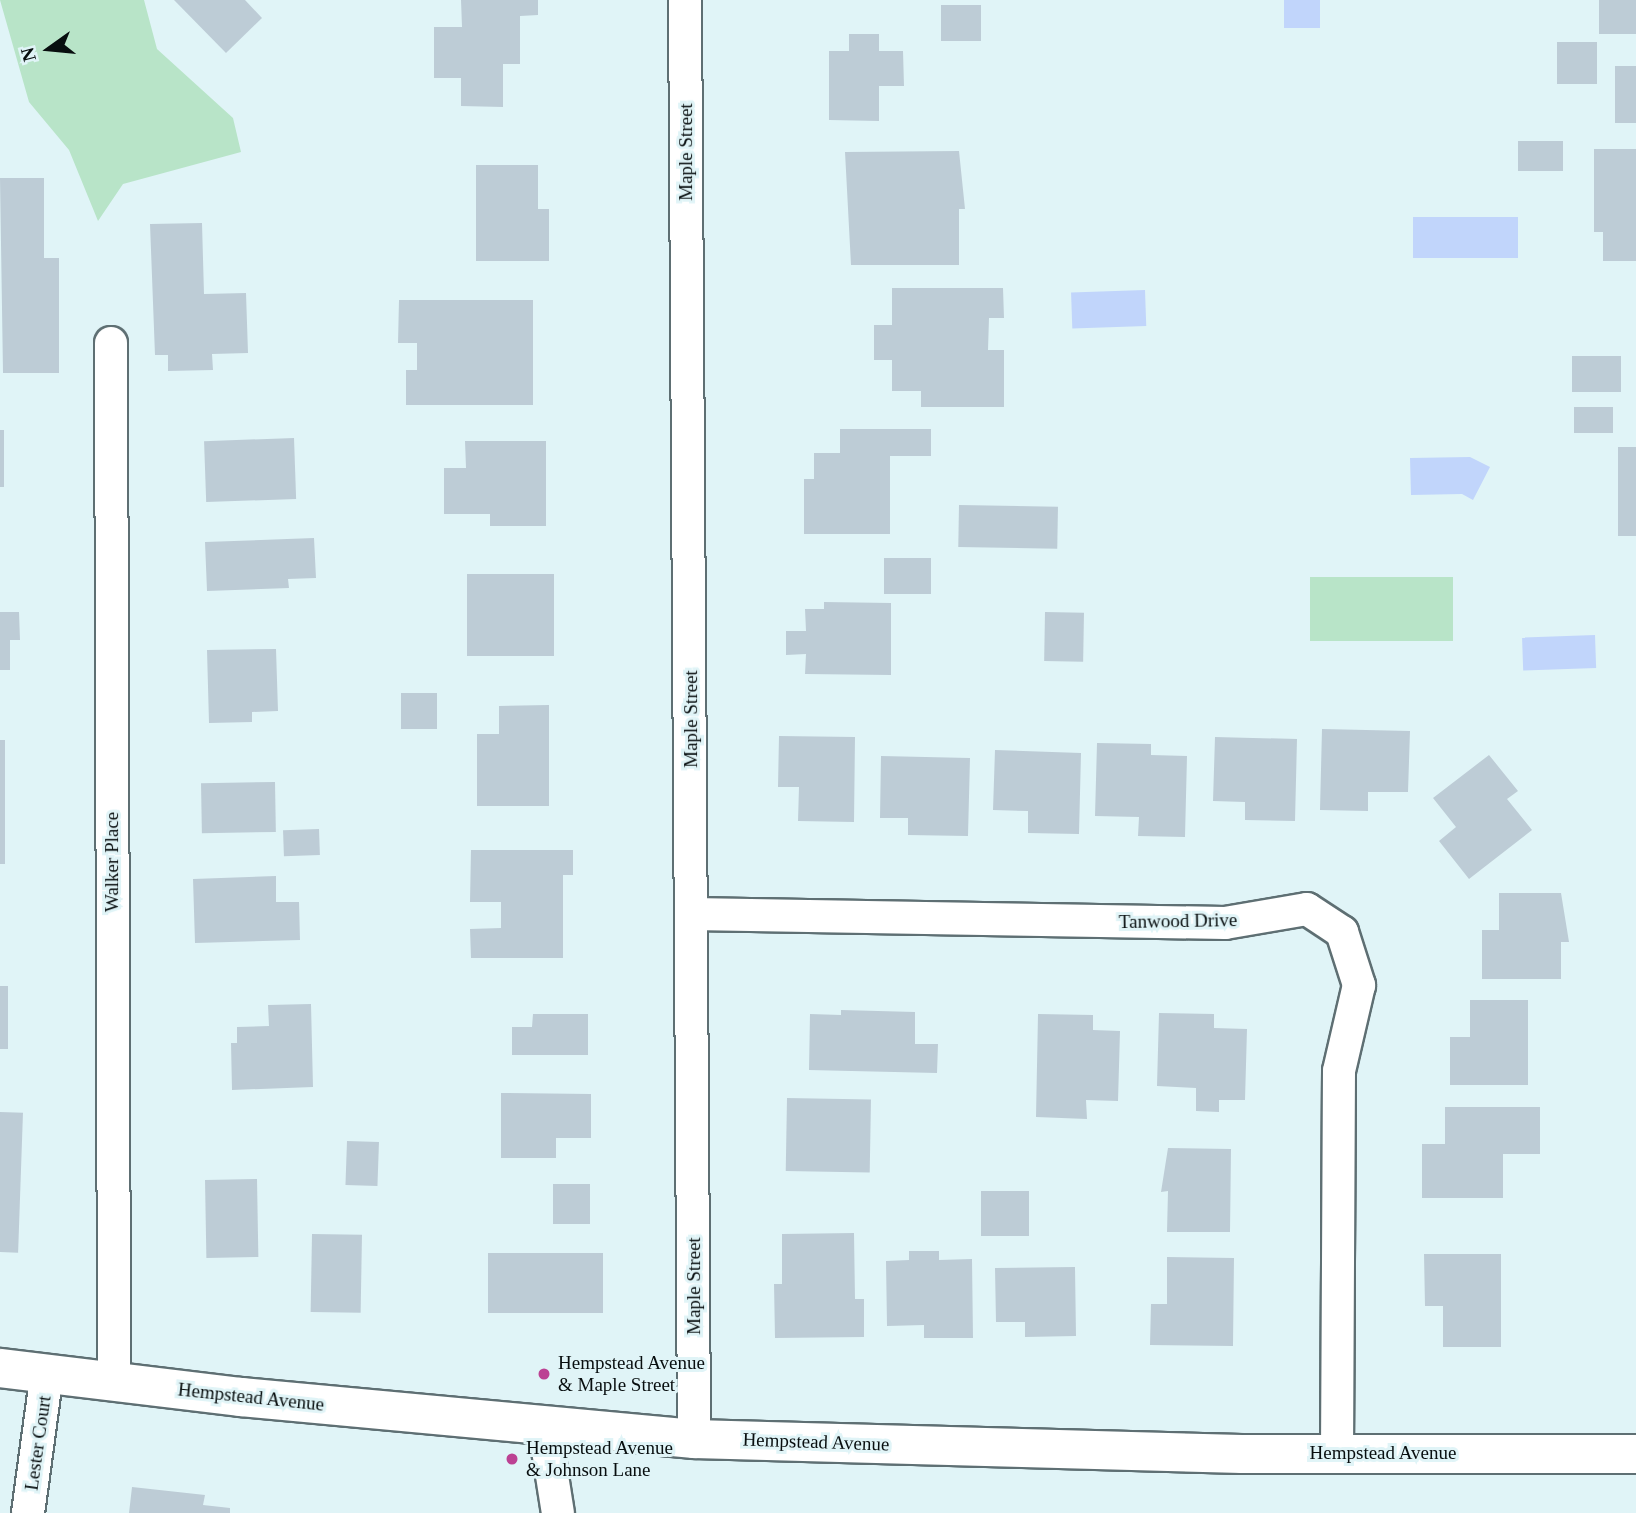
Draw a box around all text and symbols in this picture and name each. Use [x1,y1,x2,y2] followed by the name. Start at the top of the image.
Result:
[14,14,84,84] north arrow
[16,45,40,64] text: N
[675,103,697,201] street label: Maple Street
[680,670,702,768] street label: Maple Street
[101,812,123,912] street label: Walker Place
[1119,909,1237,933] street label: Tanwood Drive
[683,1237,705,1335] street label: Maple Street
[558,1352,706,1396] place label: Hempstead Avenue & Maple Street
[536,1366,552,1382] marker: Hempstead Avenue & Maple Street
[176,1378,326,1416] street label: Hempstead Avenue
[20,1394,56,1492] street label: Lester Court
[742,1428,890,1456] street label: Hempstead Avenue
[526,1437,674,1481] place label: Hempstead Avenue & Johnson Lane
[1309,1442,1457,1464] street label: Hempstead Avenue
[504,1451,520,1467] marker: Hempstead Avenue & Johnson Lane

